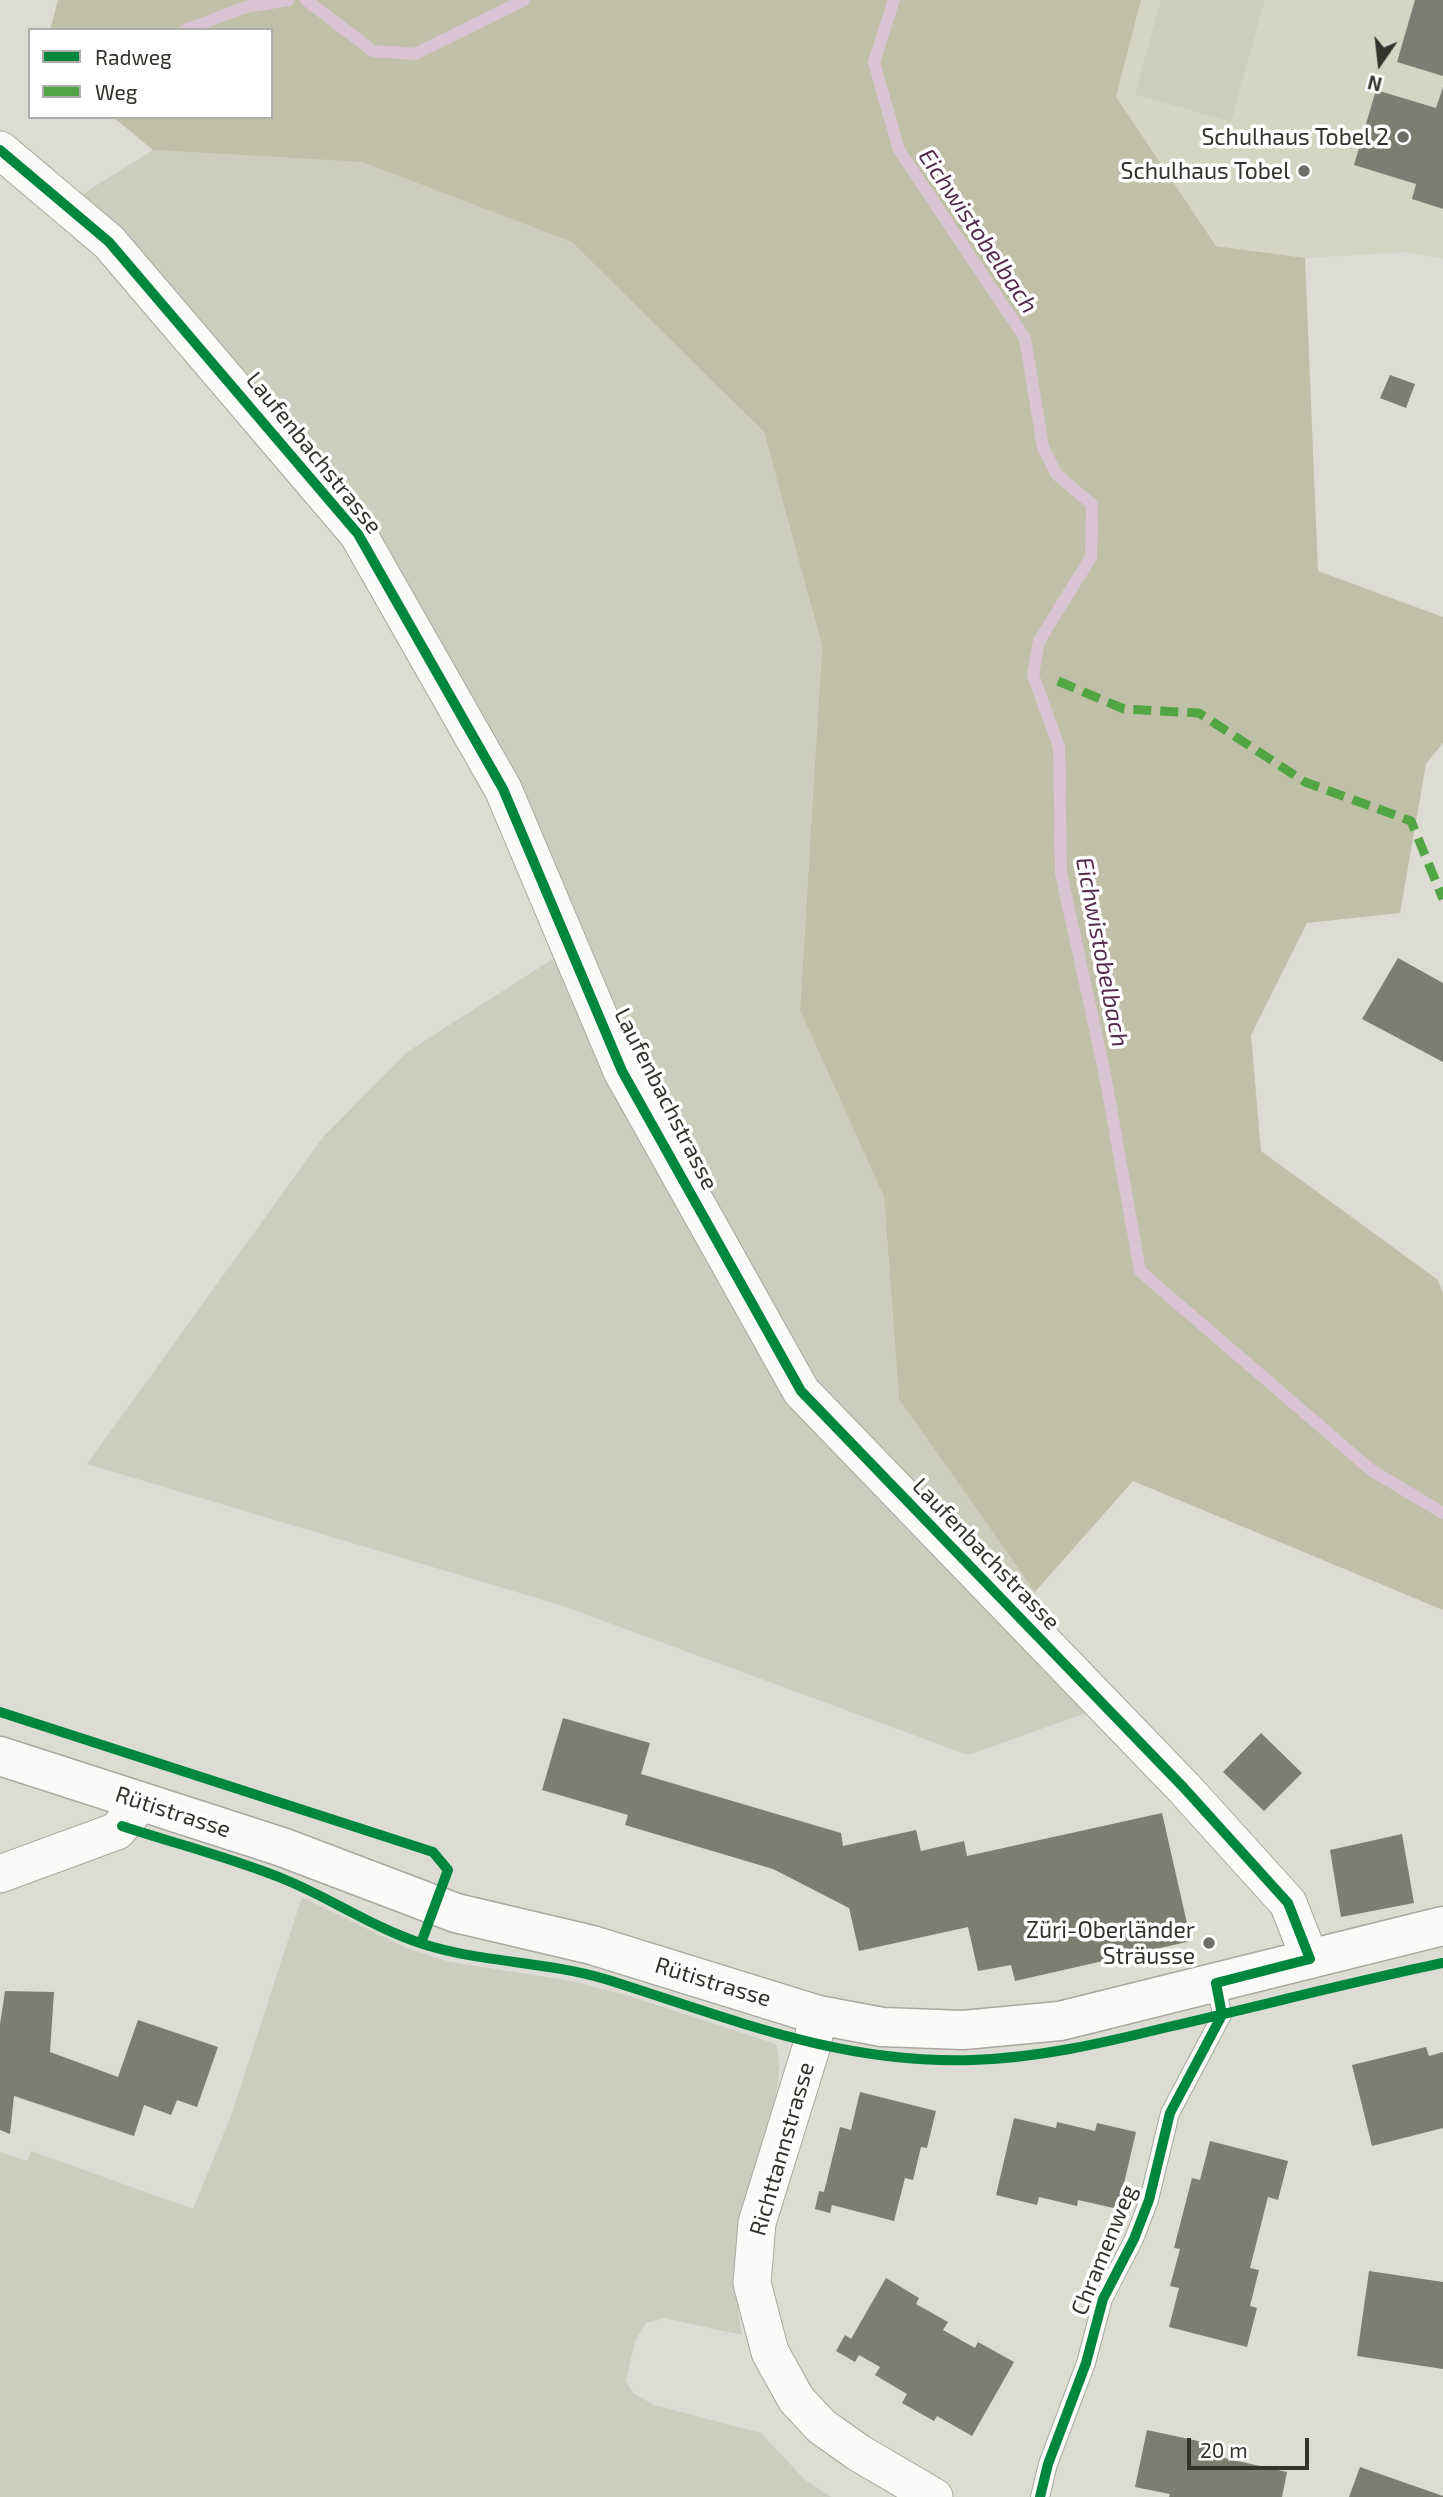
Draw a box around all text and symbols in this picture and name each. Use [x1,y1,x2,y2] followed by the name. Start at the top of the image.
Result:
[28,28,273,119] legend
[1345,28,1415,98] north arrow
[95,44,172,69] text: Radweg
[1365,71,1384,97] text: N
[95,79,138,104] text: Weg
[1201,123,1389,151] place label: Schulhaus Tobel 2
[1395,129,1411,145] marker: Schulhaus Tobel 2
[912,143,1044,319] water label: Eichwistobelbach
[1120,157,1290,185] place label: Schulhaus Tobel
[1296,163,1312,179] marker: Schulhaus Tobel
[240,367,388,539] street label: Laufenbachstrasse
[1070,855,1134,1049] water label: Eichwistobelbach
[608,1004,724,1194] street label: Laufenbachstrasse
[907,1472,1065,1636] street label: Laufenbachstrasse
[112,1780,234,1844] street label: Rütistrasse
[1026,1916,1195,1970] place label: Züri-Oberländer Sträusse
[1201,1935,1217,1951] marker: Züri-Oberländer Sträusse
[652,1951,774,2013] street label: Rütistrasse
[744,2059,820,2239] street label: Richttannstrasse
[1065,2181,1143,2319] street label: Chramenweg
[1191,2424,1314,2468] scale bar
[1200,2437,1248,2462] text: 20 m

